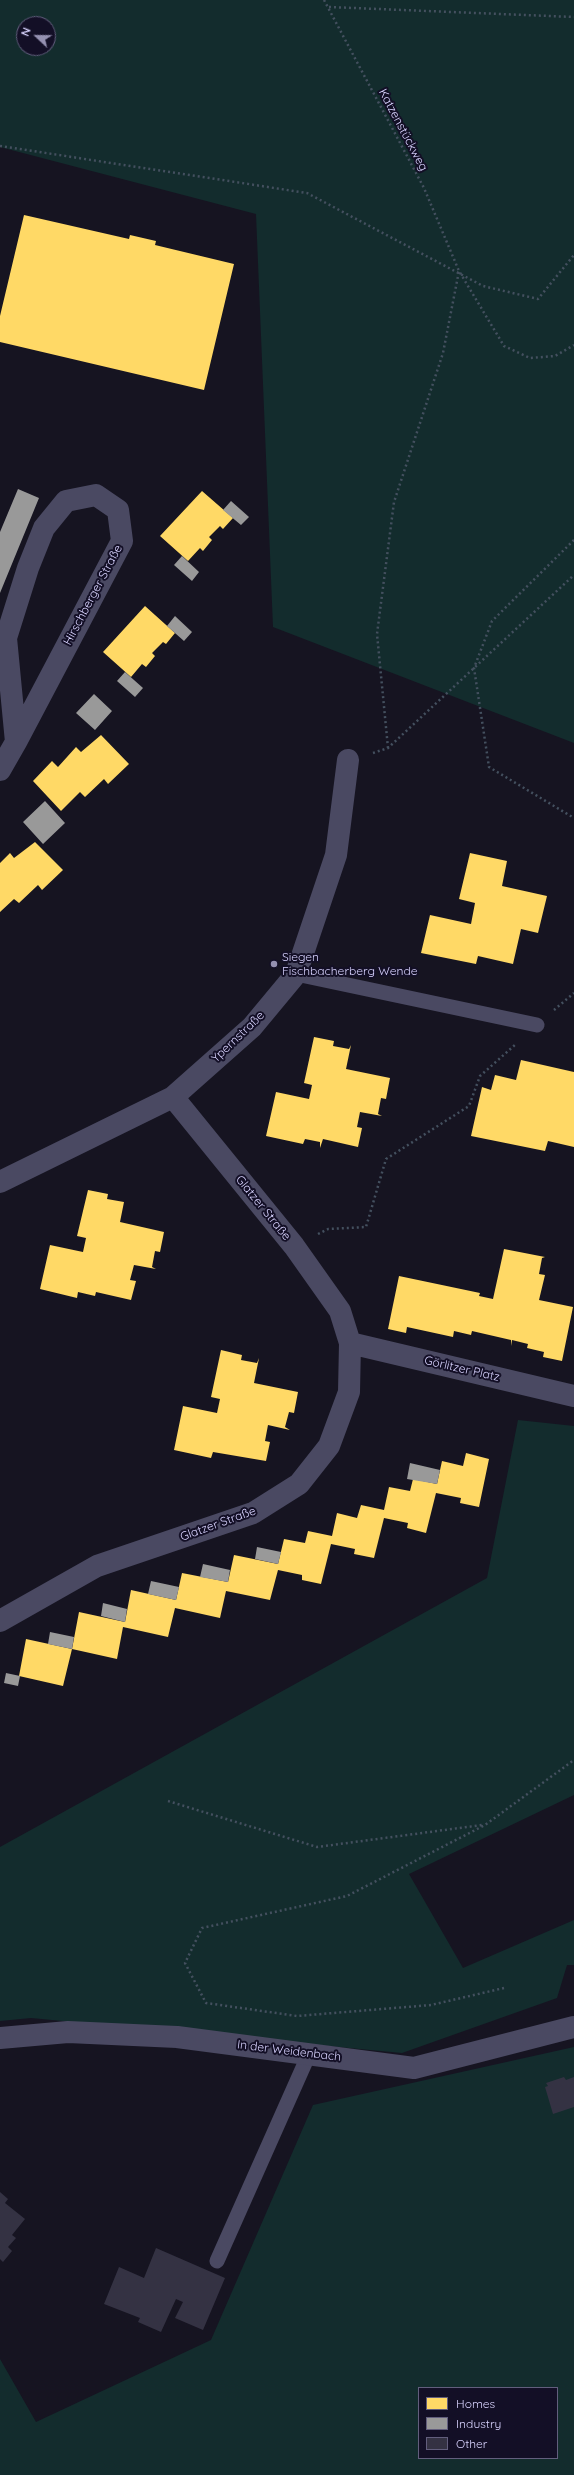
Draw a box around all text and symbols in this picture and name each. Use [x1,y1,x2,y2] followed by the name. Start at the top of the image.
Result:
[16,16,56,56] north arrow
[18,26,34,38] text: N
[375,86,431,174] street label: Katzenstückweg
[60,542,126,648] street label: Hirschberger Straße
[282,950,417,978] place label: Siegen Fischbacherberg Wende
[269,959,279,969] marker: Siegen Fischbacherberg Wende
[209,1008,267,1066] street label: Ypernstraße
[232,1173,294,1243] street label: Glatzer Straße
[423,1353,501,1385] street label: Görlitzer Platz
[178,1504,258,1544] street label: Glatzer Straße
[236,2037,342,2065] street label: In der Weidenbach
[418,2387,558,2459] legend
[456,2396,495,2411] text: Homes
[456,2416,501,2431] text: Industry
[456,2436,487,2451] text: Other

